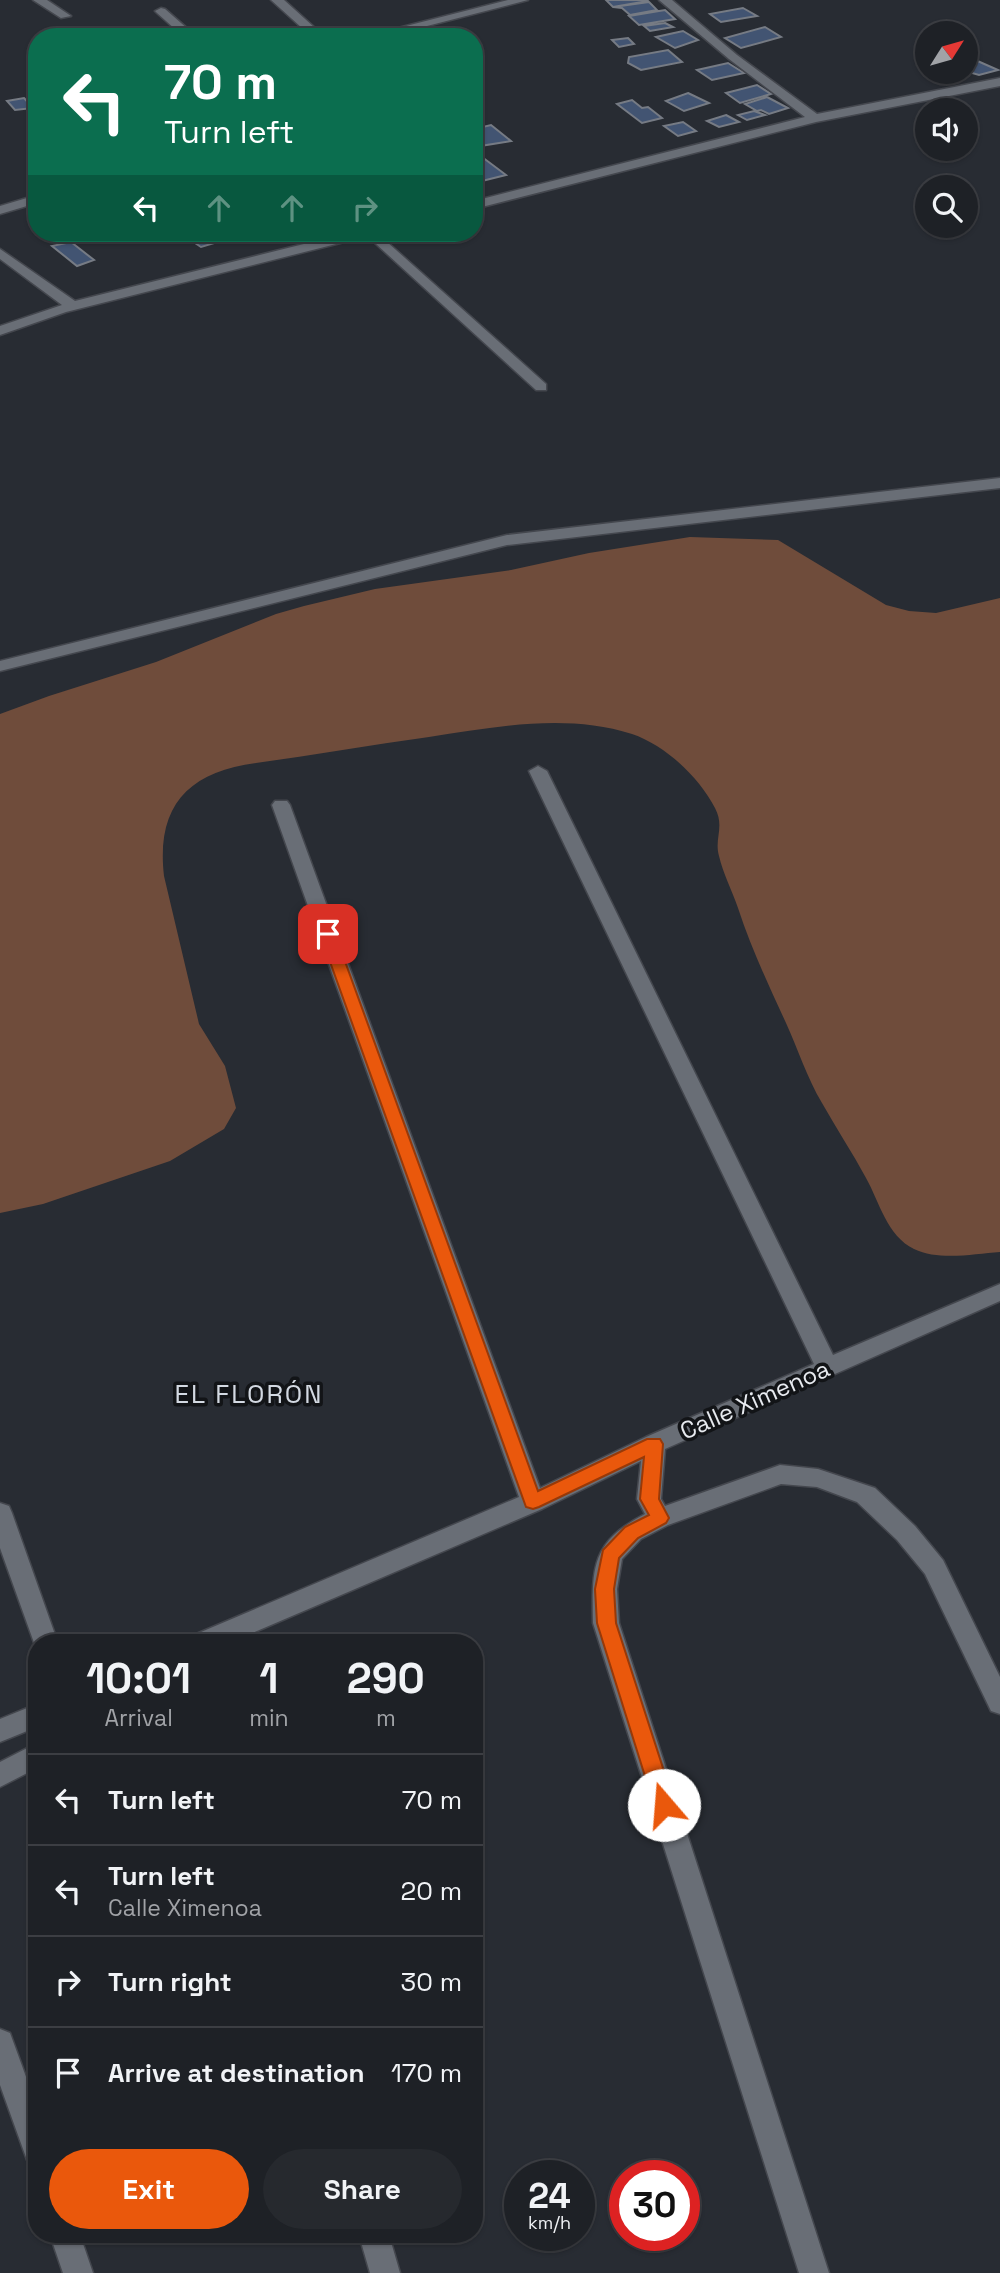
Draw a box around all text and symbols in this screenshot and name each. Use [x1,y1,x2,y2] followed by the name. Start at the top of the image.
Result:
[915,21,978,84] north arrow
[915,21,978,238] map controls
[164,51,277,113] text: 70 m
[49,56,140,147] icon: left
[915,98,978,161] button: sound
[164,112,294,152] text: Turn left
[915,175,978,238] button: search
[127,189,165,227] icon: left
[200,189,238,227] icon: ahead
[273,189,311,227] icon: ahead
[346,189,384,227] icon: right
[298,904,358,964] pin
[309,915,347,953] icon: arrive
[675,1353,835,1446] street label: Calle Ximenoa
[174,1377,324,1411] district label: EL FLORÓN
[86,1652,191,1705] text: 10:01
[259,1652,278,1705] text: 1
[347,1652,425,1705] text: 290
[104,1703,173,1733] text: Arrival
[249,1703,289,1733] text: min
[376,1703,396,1733] text: m
[627,1768,701,1842] position arrow
[49,1781,87,1819] icon: left
[108,1783,215,1817] text: Turn left
[402,1783,462,1817] text: 70 m
[108,1859,215,1893] text: Turn left
[49,1872,87,1910] icon: left
[401,1874,462,1908] text: 20 m
[108,1893,262,1923] text: Calle Ximenoa
[49,1963,87,2001] icon: right
[108,1965,232,1999] text: Turn right
[401,1965,462,1999] text: 30 m
[49,2054,87,2092] icon: arrive
[108,2056,365,2090] text: Arrive at destination
[391,2056,462,2090] text: 170 m
[49,2149,249,2229] button: Exit
[263,2149,462,2229] button: Share
[609,2160,700,2251] speed limit sign: 30
[528,2174,571,2218] text: 24
[528,2211,571,2234] text: km/h

